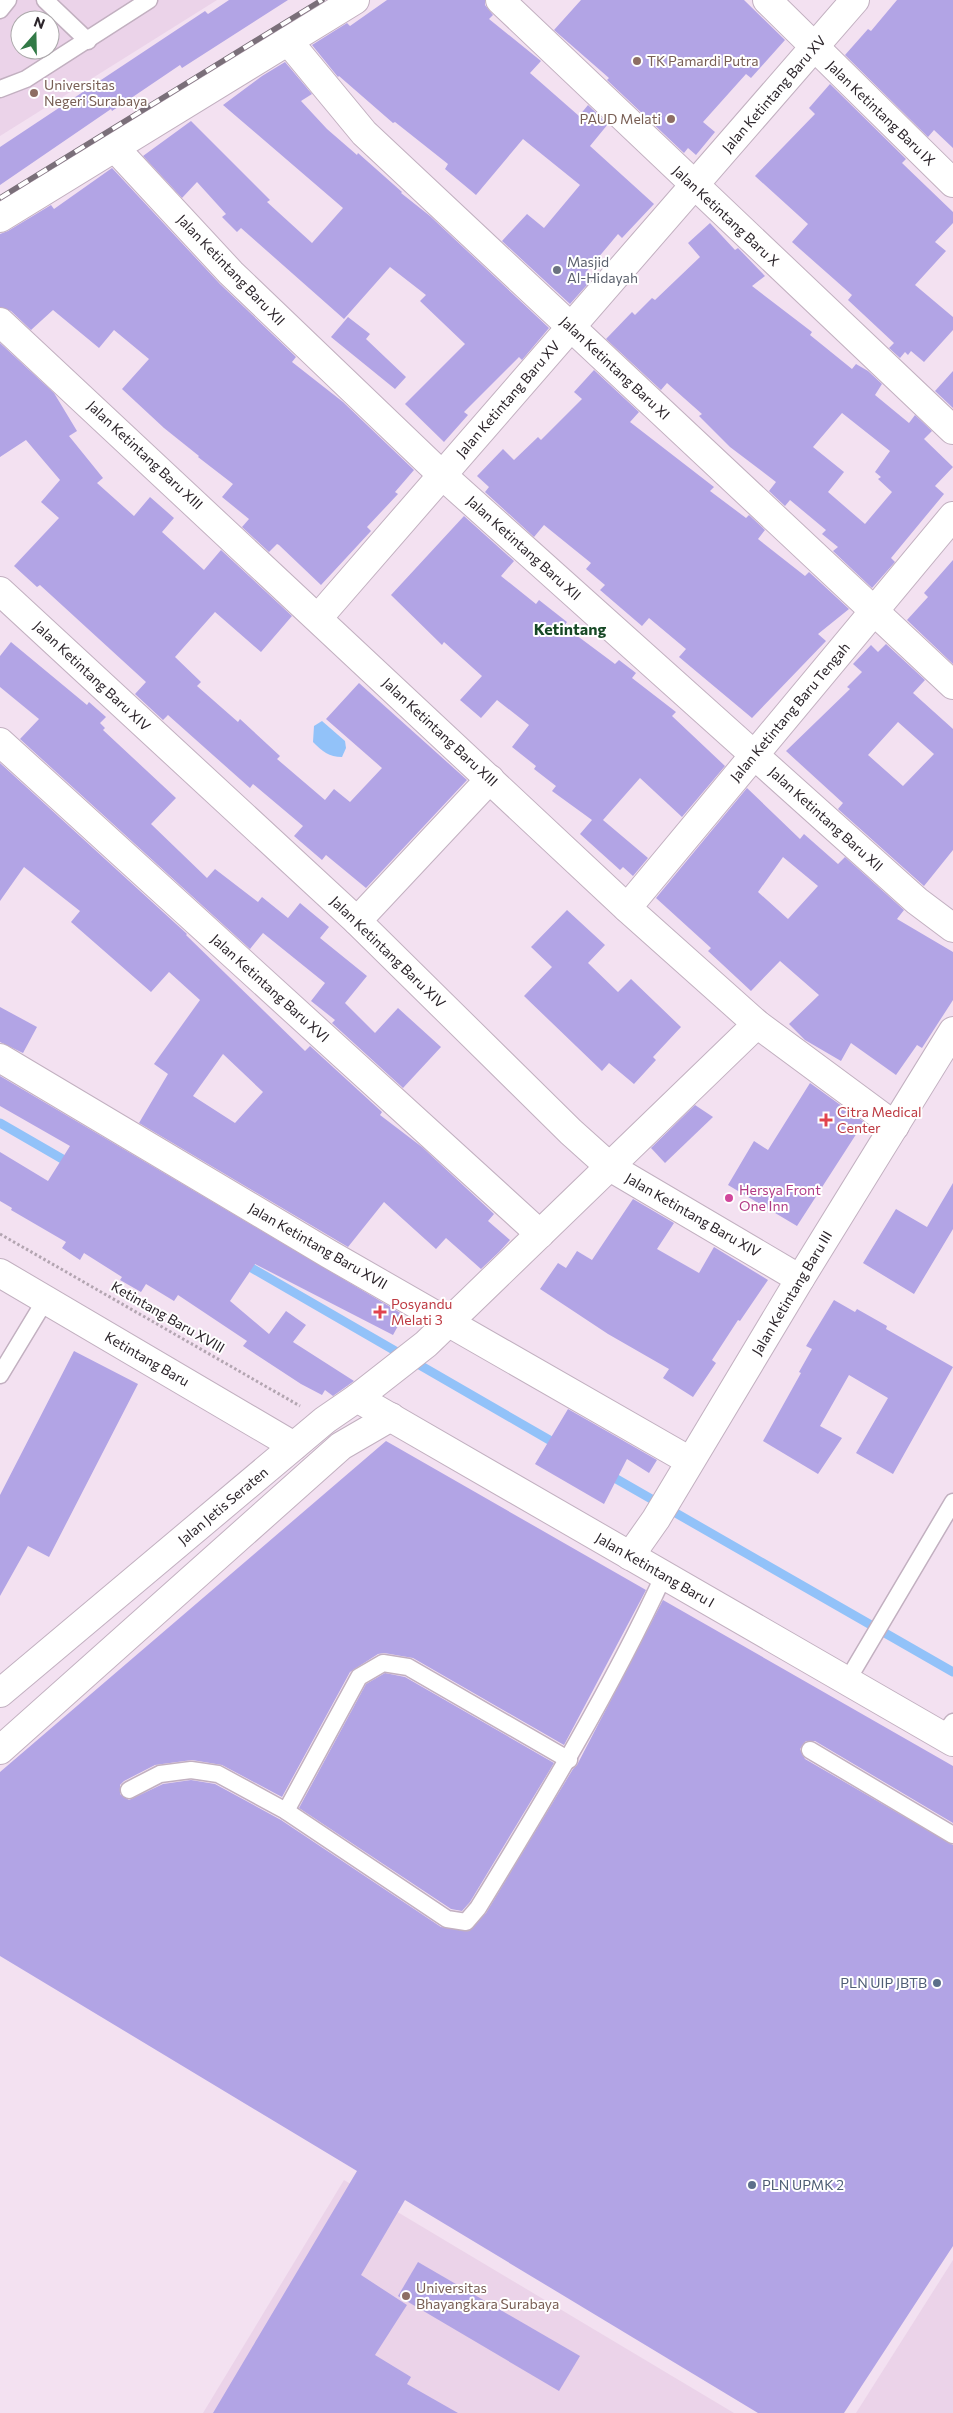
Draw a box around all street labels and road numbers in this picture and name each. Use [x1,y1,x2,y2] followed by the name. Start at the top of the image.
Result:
[718,31,829,156] street label: Jalan Ketintang Baru XV
[824,57,939,169] street label: Jalan Ketintang Baru IX
[669,162,783,270] street label: Jalan Ketintang Baru X
[174,211,289,329] street label: Jalan Ketintang Baru XII
[557,312,674,423] street label: Jalan Ketintang Baru XI
[452,336,563,461] street label: Jalan Ketintang Baru XV
[84,397,207,513] street label: Jalan Ketintang Baru XIII
[464,492,585,603] street label: Jalan Ketintang Baru XII
[30,617,154,734] street label: Jalan Ketintang Baru XIV
[726,639,853,785] street label: Jalan Ketintang Baru Tengah
[379,674,502,790] street label: Jalan Ketintang Baru XIII
[766,763,887,874] street label: Jalan Ketintang Baru XII
[327,892,450,1011] street label: Jalan Ketintang Baru XIV
[208,930,333,1045] street label: Jalan Ketintang Baru XVI
[623,1169,764,1260] street label: Jalan Ketintang Baru XIV
[246,1199,391,1292] street label: Jalan Ketintang Baru XVII
[748,1227,835,1358] street label: Jalan Ketintang Baru III
[108,1277,228,1356] street label: Ketintang Baru XVIII
[102,1328,192,1390] street label: Ketintang Baru
[174,1463,271,1548] street label: Jalan Jetis Seraten
[593,1529,718,1610] street label: Jalan Ketintang Baru I

